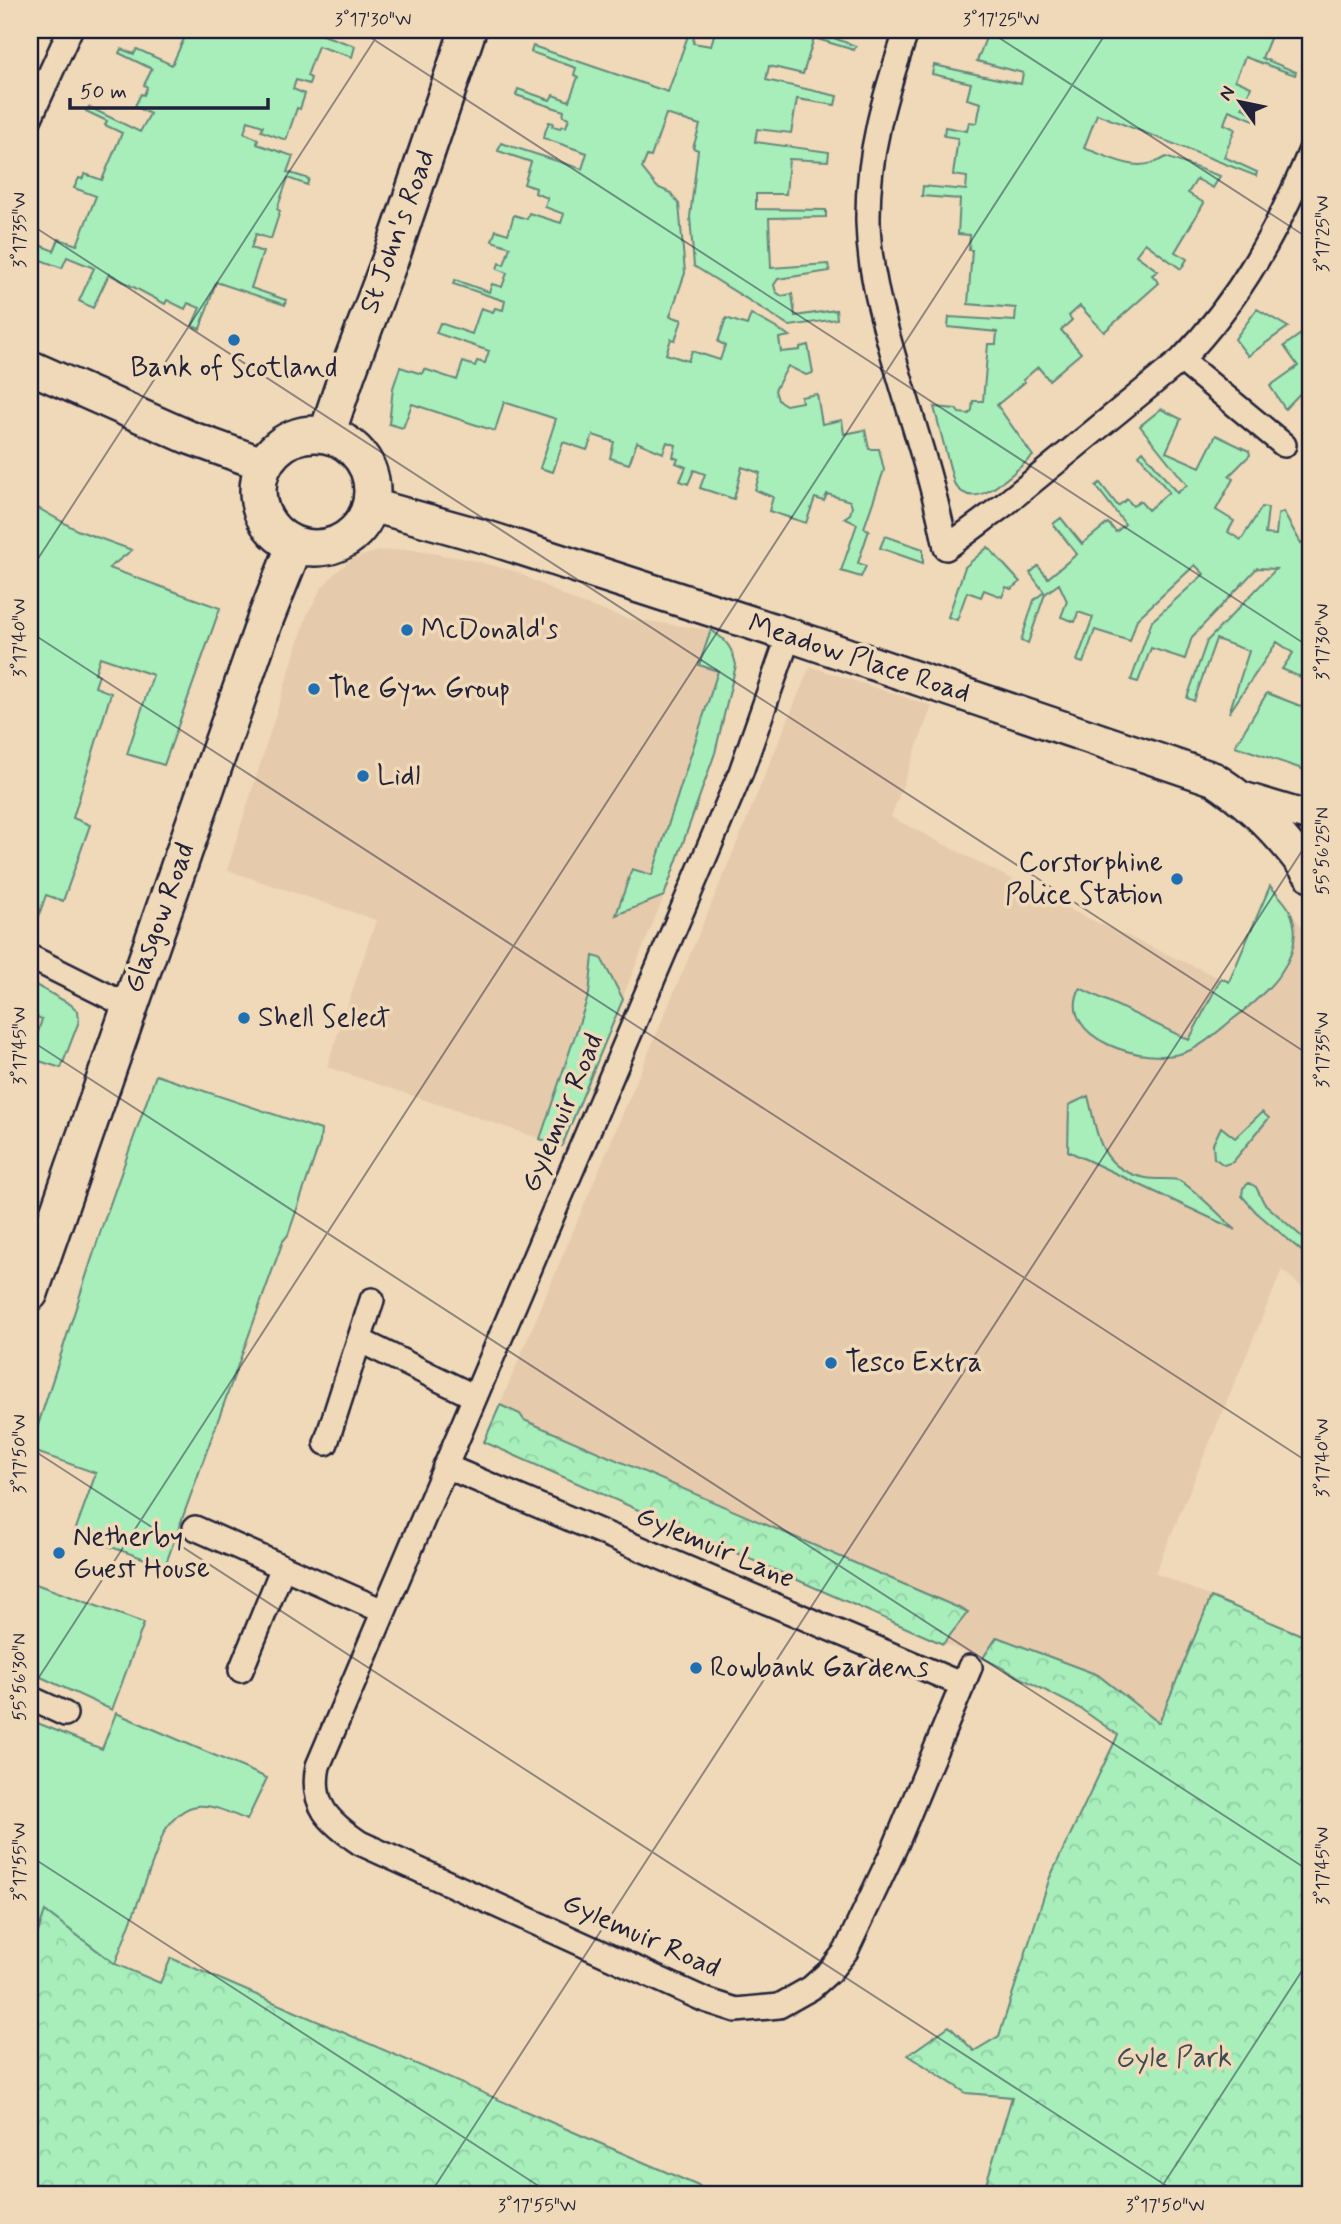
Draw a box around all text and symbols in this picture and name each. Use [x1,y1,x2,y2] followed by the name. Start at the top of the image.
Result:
[335,8,411,32] text: 3°17'30"W
[963,8,1039,32] text: 3°17'25"W
[70,66,268,110] scale bar
[1204,66,1274,136] north arrow
[80,78,127,106] text: 50 m
[1213,81,1241,106] text: N
[351,145,445,319] street label: St John's Road
[8,192,32,268] text: 3°17'35"W
[1311,196,1335,272] text: 3°17'25"W
[226,332,242,348] marker: Bank of Scotland
[130,350,338,387] place label: Bank of Scotland
[8,599,32,677] text: 3°17'40"W
[1311,604,1335,680] text: 3°17'30"W
[743,606,975,712] street label: Meadow Place Road
[421,612,558,649] place label: McDonald's
[399,622,415,638] marker: McDonald's
[328,671,510,708] place label: The Gym Group
[306,681,322,697] marker: The Gym Group
[377,758,420,795] place label: Lidl
[355,768,371,784] marker: Lidl
[1311,807,1335,895] text: 55°56'25"N
[116,838,204,998] street label: Glasgow Road
[1005,845,1163,914] place label: Corstorphine Police Station
[1169,871,1185,887] marker: Corstorphine Police Station
[258,1000,390,1037] place label: Shell Select
[8,1007,32,1085] text: 3°17'45"W
[236,1010,252,1026] marker: Shell Select
[1311,1012,1335,1088] text: 3°17'35"W
[513,1028,613,1198] street label: Gylemuir Road
[845,1345,982,1382] place label: Tesco Extra
[823,1355,839,1371] marker: Tesco Extra
[8,1414,32,1494] text: 3°17'50"W
[1311,1419,1335,1497] text: 3°17'40"W
[630,1498,800,1598] street label: Gylemuir Lane
[73,1519,210,1588] place label: Netherby Guest House
[51,1545,67,1561] marker: Netherby Guest House
[8,1633,32,1721] text: 55°56'30"N
[710,1650,929,1687] place label: Rowbank Gardens
[688,1660,704,1676] marker: Rowbank Gardens
[8,1823,32,1901] text: 3°17'55"W
[1311,1827,1335,1905] text: 3°17'45"W
[556,1885,726,1987] street label: Gylemuir Road
[1116,2040,1232,2077] park label: Gyle Park
[498,2194,576,2218] text: 3°17'55"W
[1125,2194,1205,2218] text: 3°17'50"W

